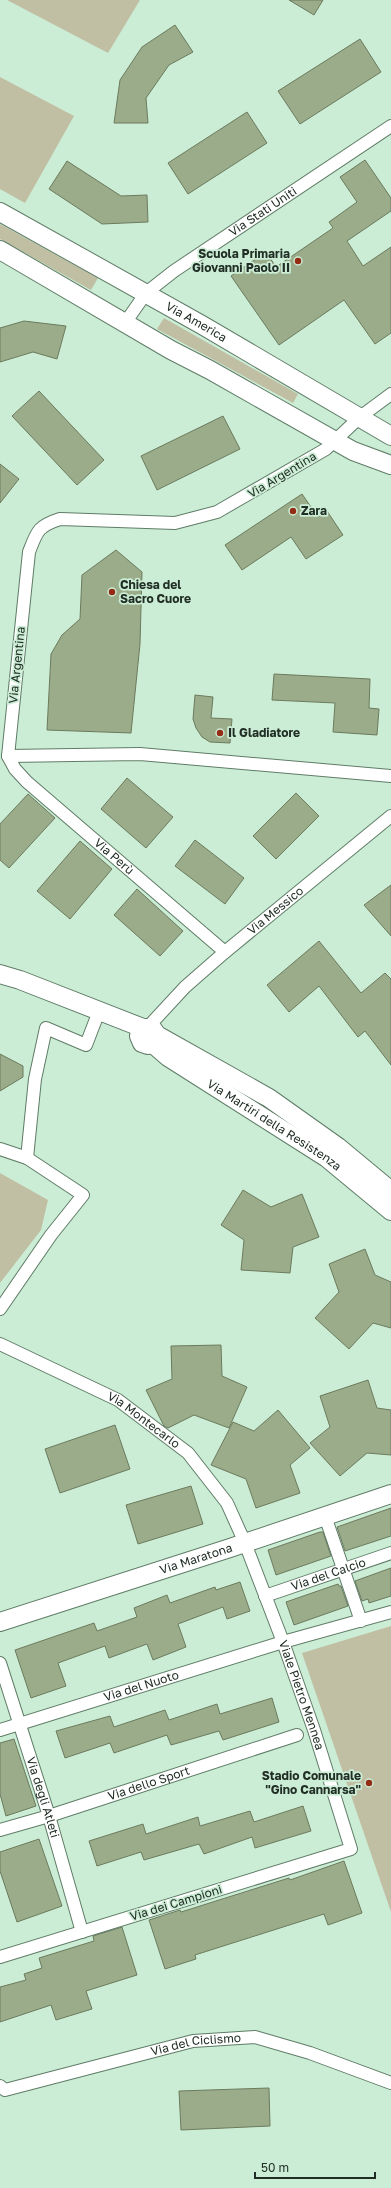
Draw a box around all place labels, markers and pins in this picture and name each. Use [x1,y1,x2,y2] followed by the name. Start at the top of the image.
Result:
[192,246,290,275] place label: Scuola Primaria Giovanni Paolo II
[293,256,303,266] marker: Scuola Primaria Giovanni Paolo II
[301,503,327,518] place label: Zara
[288,506,298,516] marker: Zara
[120,577,191,606] place label: Chiesa del Sacro Cuore
[107,587,117,597] marker: Chiesa del Sacro Cuore
[228,725,300,740] place label: Il Gladiatore
[215,728,225,738] marker: Il Gladiatore
[262,1768,361,1797] place label: Stadio Comunale "Gino Cannarsa"
[364,1778,374,1788] marker: Stadio Comunale "Gino Cannarsa"

